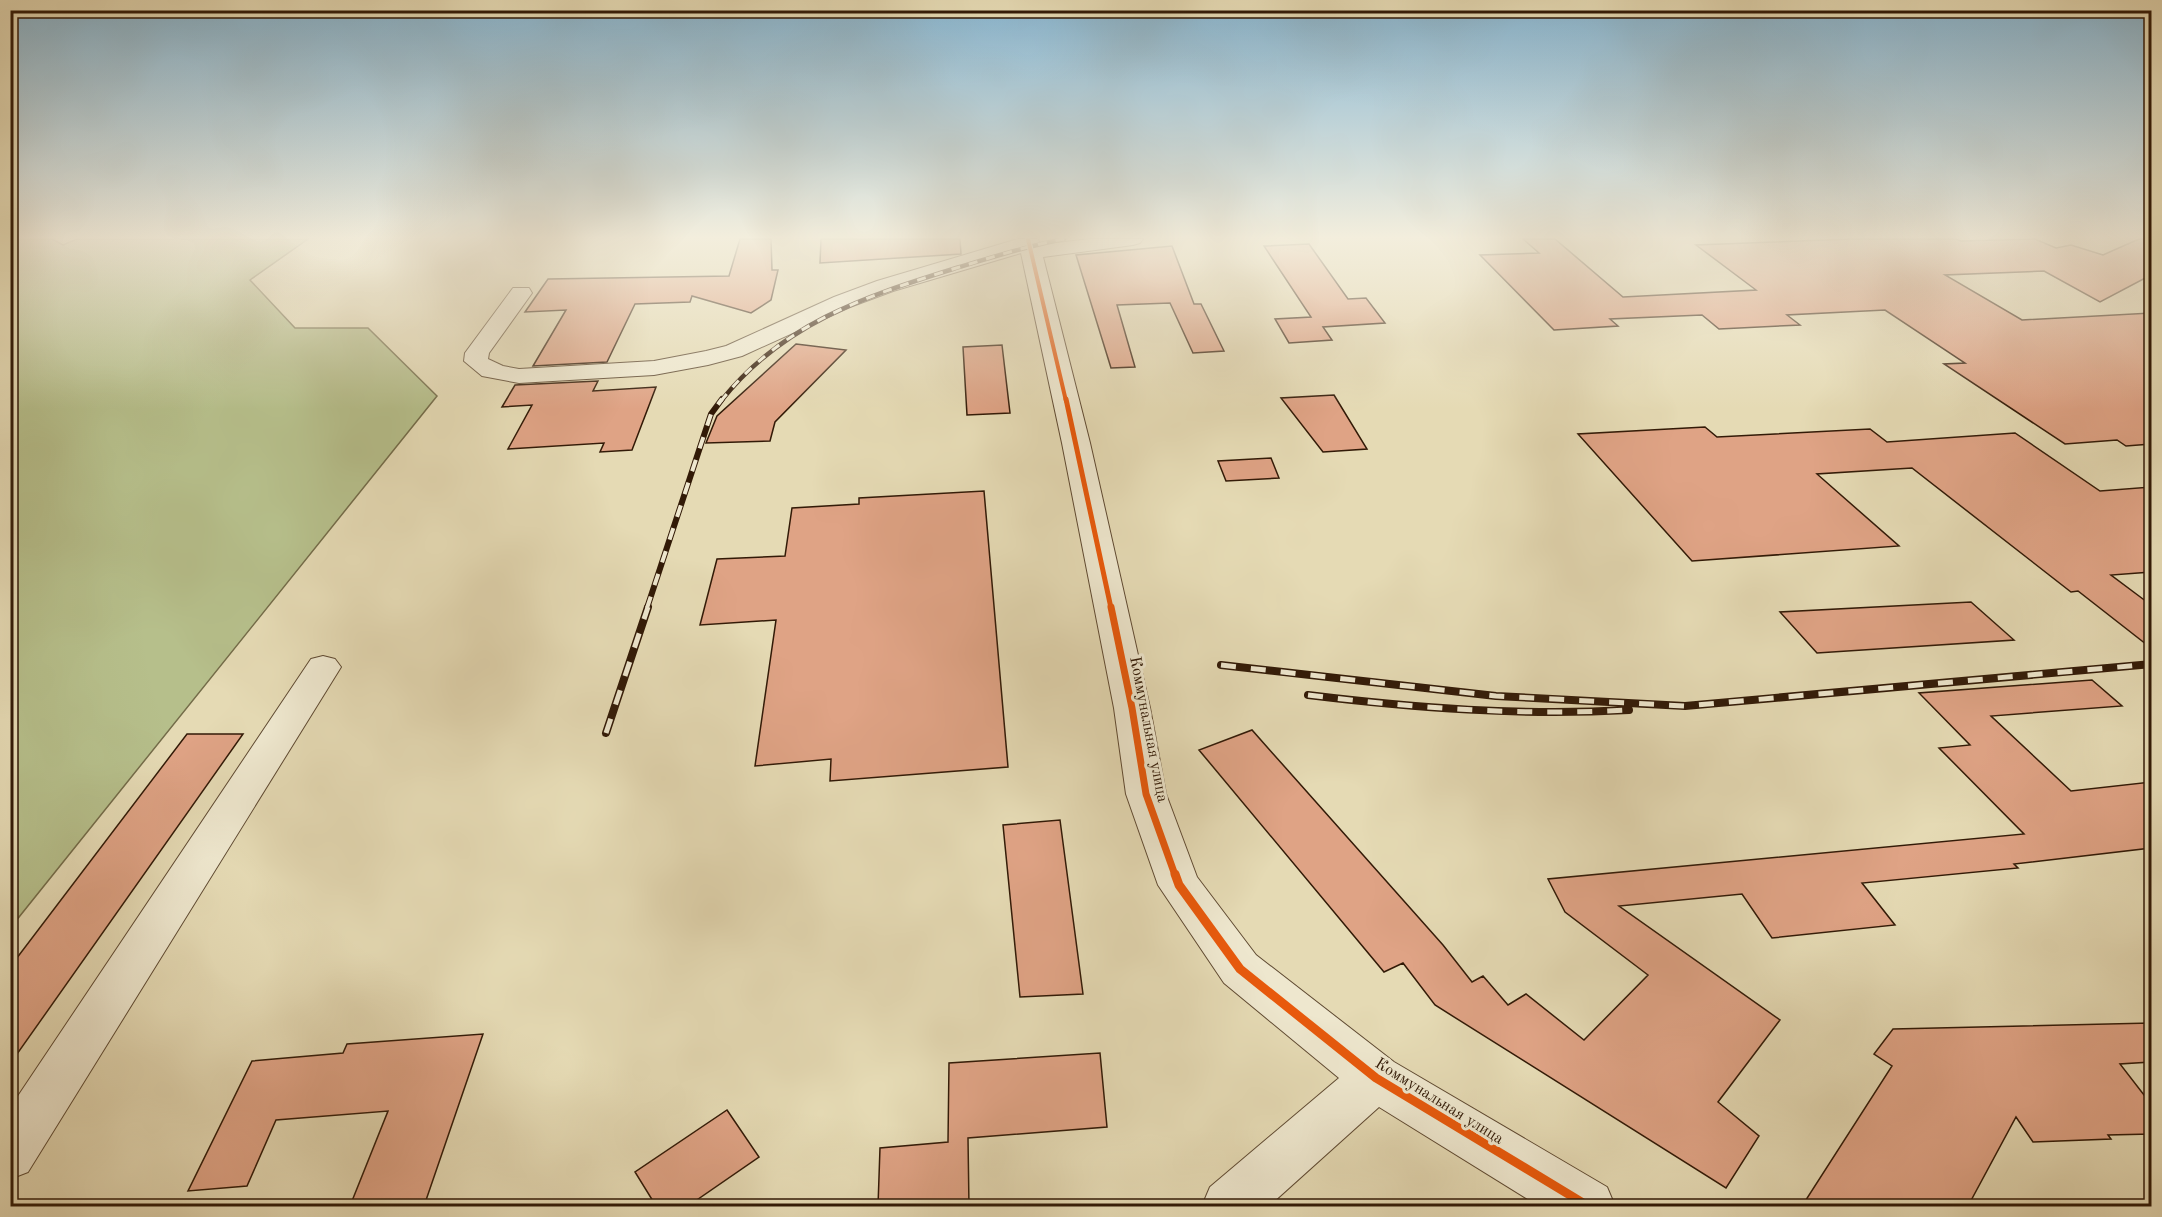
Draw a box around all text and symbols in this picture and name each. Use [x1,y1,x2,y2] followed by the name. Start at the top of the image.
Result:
[1126,655,1170,804] street label: Коммунальная улица
[1372,1056,1506,1148] street label: Коммунальная улица

